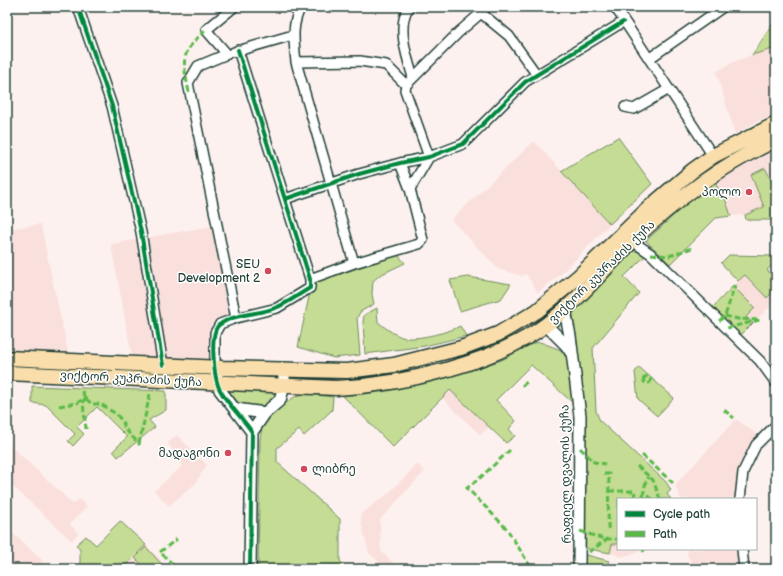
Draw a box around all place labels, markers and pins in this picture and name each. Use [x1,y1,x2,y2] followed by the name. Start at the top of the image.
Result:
[702,185,741,200] place label: პოლო
[744,187,754,197] marker: პოლო
[177,257,260,286] place label: SEU Development 2
[263,266,273,276] marker: SEU Development 2
[159,446,220,461] place label: მადაგონი
[223,448,233,458] marker: მადაგონი
[312,462,356,477] place label: ლიბრე
[299,464,309,474] marker: ლიბრე

